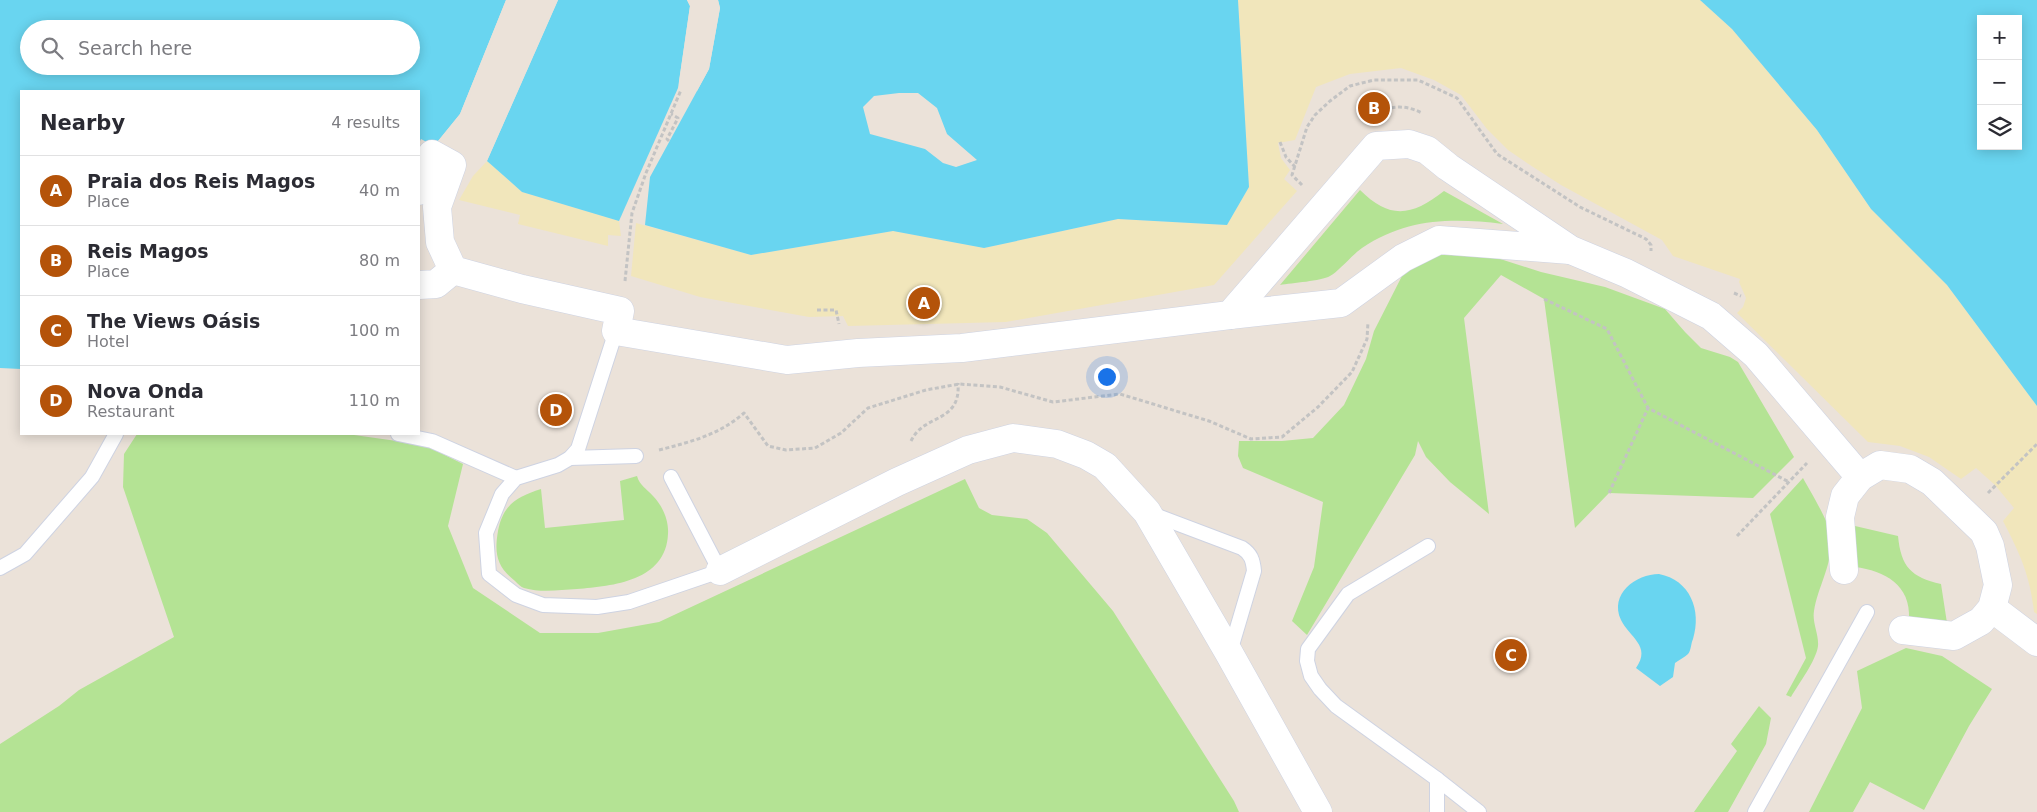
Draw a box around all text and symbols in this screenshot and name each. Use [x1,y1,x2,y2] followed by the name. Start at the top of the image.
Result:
[1977,15,2022,150] map controls
[1977,15,2022,60] button: +
[20,20,420,75] search box
[38,34,66,62] icon: search
[78,37,192,59] text: Search here
[1977,60,2022,105] button: −
[1358,89,1390,127] pin: B
[1977,105,2022,150] button: layers
[40,111,125,135] text: Nearby
[331,113,400,132] text: 4 results
[87,170,315,192] text: Praia dos Reis Magos
[50,181,62,200] text: A
[359,181,400,200] text: 40 m
[87,192,130,211] text: Place
[87,240,209,262] text: Reis Magos
[50,251,62,270] text: B
[359,251,400,270] text: 80 m
[87,262,130,281] text: Place
[908,284,940,322] pin: A
[87,310,260,332] text: The Views Oásis
[50,321,62,340] text: C
[349,321,400,340] text: 100 m
[87,332,129,351] text: Hotel
[1094,364,1120,390] your location
[87,380,204,402] text: Nova Onda
[49,391,63,410] text: D
[349,391,400,410] text: 110 m
[540,391,572,429] pin: D
[87,402,175,421] text: Restaurant
[1495,636,1527,674] pin: C

